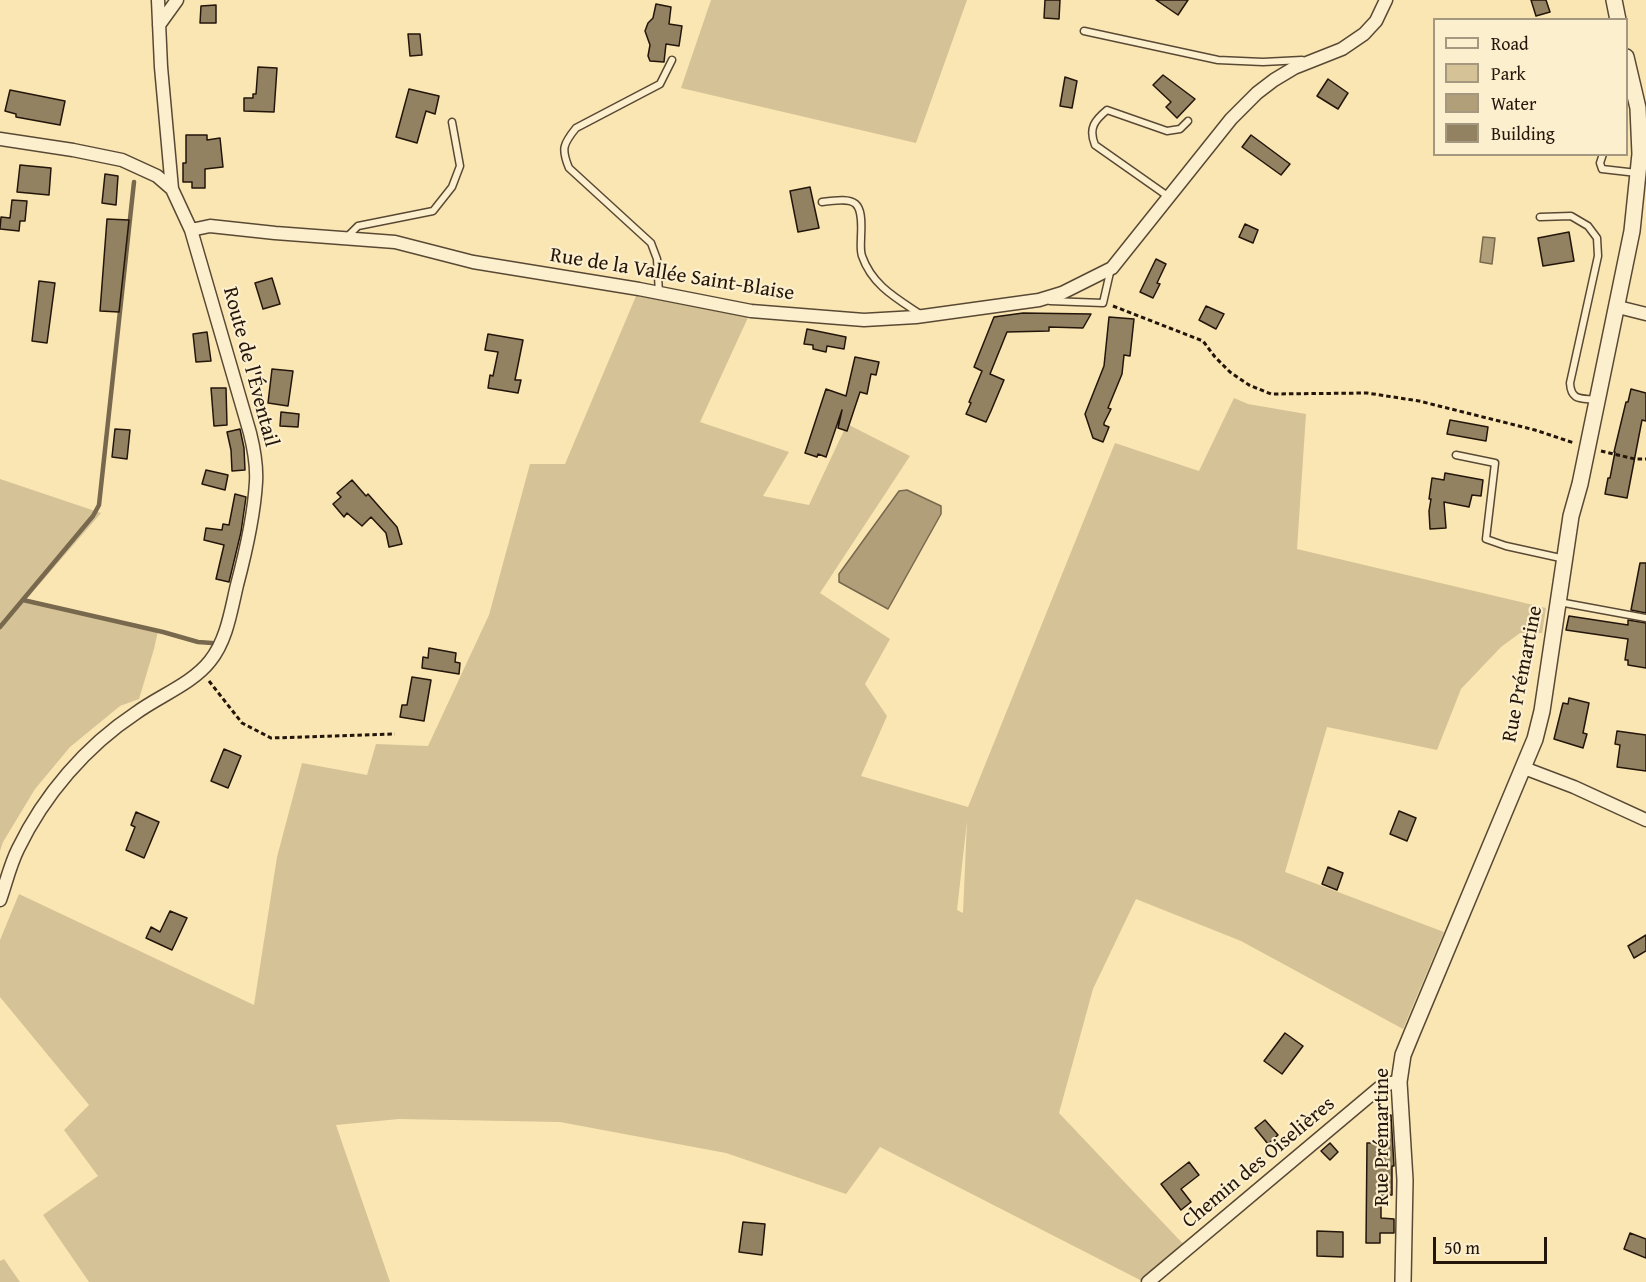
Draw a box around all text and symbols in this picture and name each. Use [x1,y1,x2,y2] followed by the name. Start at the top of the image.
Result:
[1433,18,1628,156] legend
[1491,30,1529,57] text: Road
[1491,60,1526,87] text: Park
[1491,90,1536,117] text: Water
[1491,120,1555,147] text: Building
[548,243,796,307] street label: Rue de la Vallée Saint-Blaise
[217,284,283,450] street label: Route de l'Éventail
[1497,604,1549,744] street label: Rue Prémartine
[1370,1068,1396,1206] street label: Rue Prémartine
[1178,1092,1340,1234] street label: Chemin des Oiselières
[1436,1225,1550,1263] scale bar
[1444,1234,1480,1261] text: 50 m

